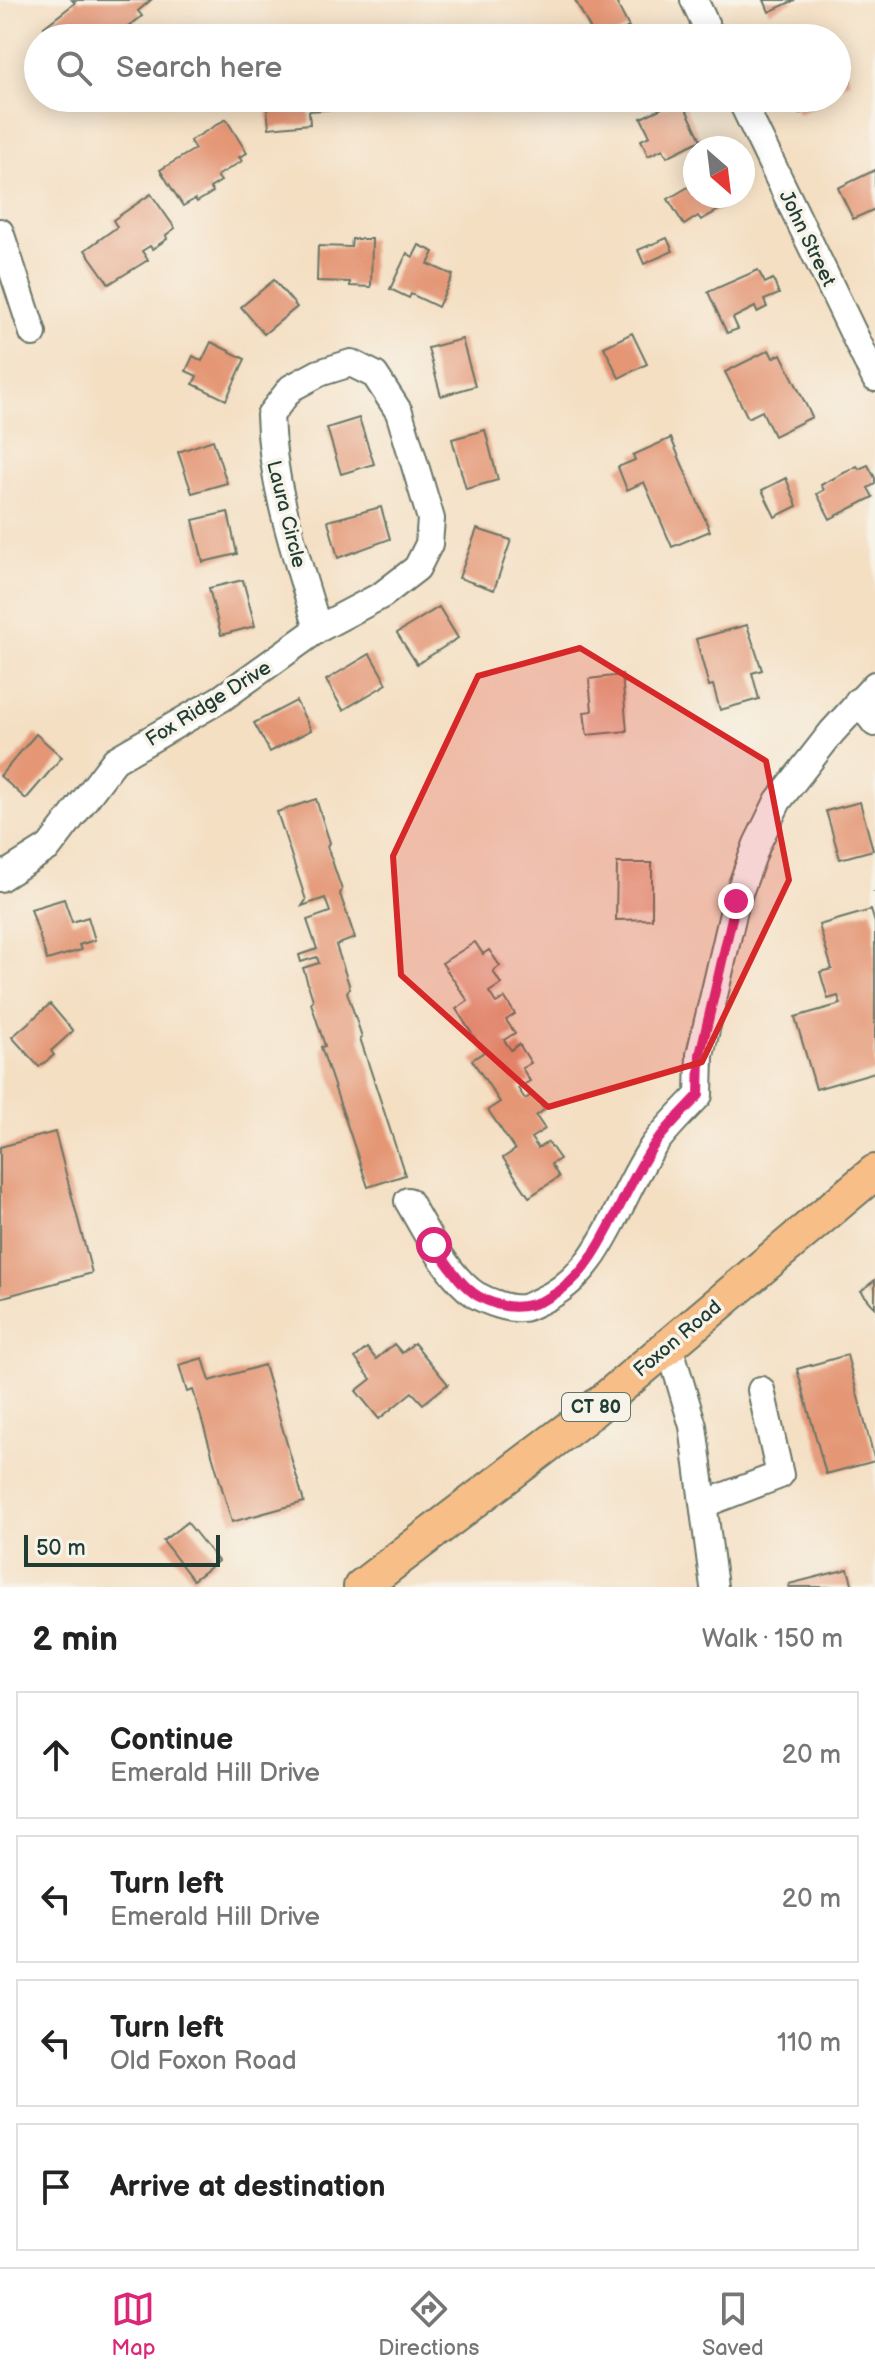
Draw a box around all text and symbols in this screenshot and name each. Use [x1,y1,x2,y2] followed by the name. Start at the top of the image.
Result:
[24,24,851,112] search box
[52,46,96,90] icon: search
[116,50,282,86] text: Search here
[683,136,755,208] north arrow
[774,187,841,290] street label: John Street
[261,458,311,570] street label: Laura Circle
[142,656,276,752] street label: Fox Ridge Drive
[718,883,754,919] route end
[416,1227,452,1263] route start
[629,1295,726,1382] street label: Foxon Road
[562,1393,630,1421] road number: CT 80
[24,1531,220,1567] scale bar
[36,1535,86,1562] text: 50 m
[32,1619,118,1660] text: 2 min
[702,1624,843,1655] text: Walk · 150 m
[110,1722,233,1758] text: Continue
[34,1733,78,1777] icon: ahead
[782,1740,841,1771] text: 20 m
[110,1758,320,1789] text: Emerald Hill Drive
[110,1866,224,1902] text: Turn left
[34,1877,78,1921] icon: left
[782,1884,841,1915] text: 20 m
[110,1902,320,1933] text: Emerald Hill Drive
[110,2010,224,2046] text: Turn left
[34,2021,78,2065] icon: left
[777,2028,841,2059] text: 110 m
[110,2046,297,2077] text: Old Foxon Road
[34,2165,78,2209] icon: arrive
[110,2169,386,2205] text: Arrive at destination
[111,2287,156,2362] tab: Map
[378,2287,479,2362] tab: Directions
[702,2287,764,2362] tab: Saved

